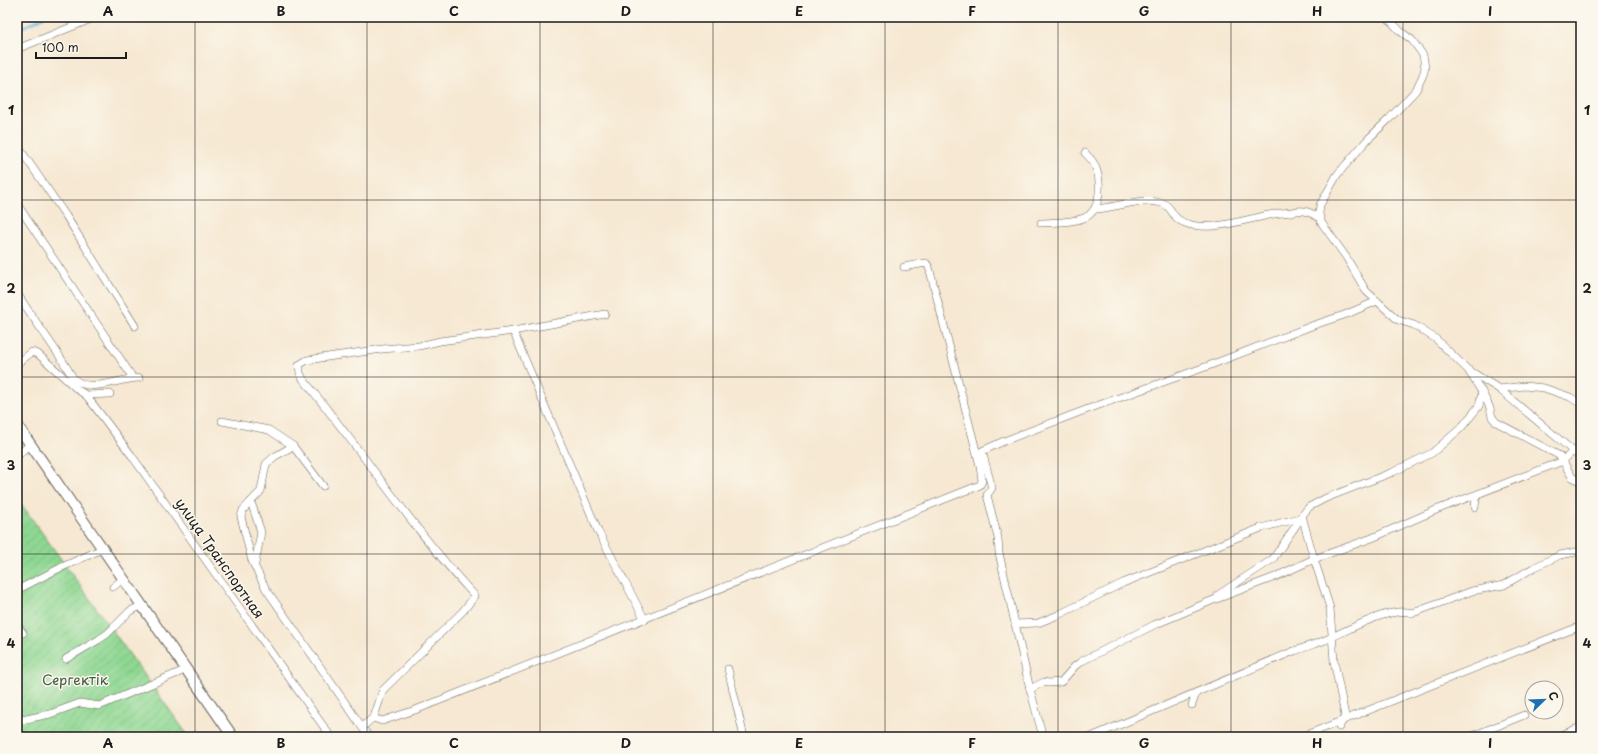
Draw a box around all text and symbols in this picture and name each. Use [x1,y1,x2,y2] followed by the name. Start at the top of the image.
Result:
[103,1,113,20] text: A
[277,1,286,20] text: B
[449,1,459,20] text: C
[621,1,631,20] text: D
[795,1,803,20] text: E
[968,1,976,20] text: F
[1139,1,1149,20] text: G
[1312,1,1322,20] text: H
[1488,1,1492,20] text: I
[36,34,126,60] scale bar
[42,38,79,56] text: 100 m
[8,100,14,119] text: 1
[1584,100,1590,119] text: 1
[6,278,16,297] text: 2
[1582,278,1592,297] text: 2
[7,455,16,474] text: 3
[1583,455,1592,474] text: 3
[170,493,270,623] street label: улица Транспортная
[7,633,16,652] text: 4
[1583,633,1592,652] text: 4
[42,669,109,690] park label: Сергектік
[1524,680,1564,720] north arrow
[1544,689,1563,703] text: С
[103,733,113,752] text: A
[277,733,286,752] text: B
[449,733,459,752] text: C
[621,733,631,752] text: D
[795,733,803,752] text: E
[968,733,976,752] text: F
[1139,733,1149,752] text: G
[1312,733,1322,752] text: H
[1488,733,1492,752] text: I

